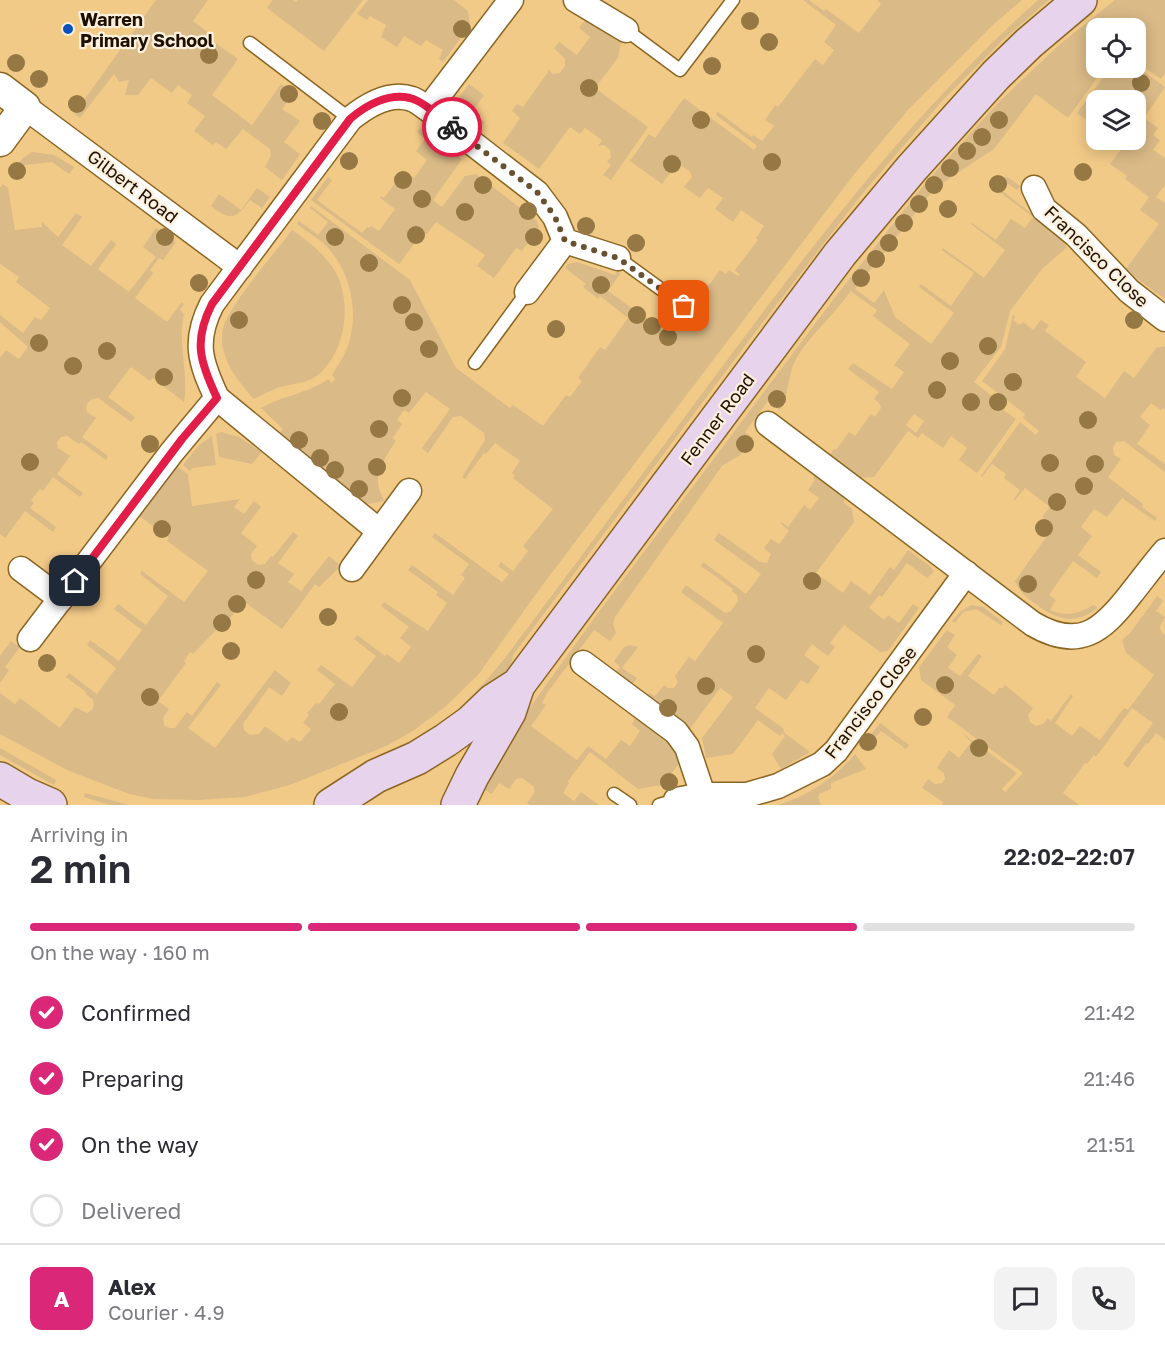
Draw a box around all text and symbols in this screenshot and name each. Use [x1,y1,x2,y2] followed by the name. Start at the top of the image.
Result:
[80,8,214,51] place label: Warren Primary School
[1086,18,1146,150] map controls
[1086,18,1146,78] button: locate
[61,22,75,36] marker: Warren Primary School
[1086,90,1146,150] button: layers
[422,97,482,157] courier
[436,111,469,144] icon: bike
[83,145,183,227] street label: Gilbert Road
[1040,201,1154,311] street label: Francisco Close
[658,280,709,331] pin
[667,289,700,322] icon: bag
[675,369,759,469] street label: Fenner Road
[49,555,100,606] pin
[58,564,91,597] icon: home
[819,641,921,763] street label: Francisco Close
[30,822,128,846] text: Arriving in
[1004,843,1135,870] text: 22:02–22:07
[30,845,131,892] text: 2 min
[30,940,210,964] text: On the way · 160 m
[30,996,63,1029] icon: check
[81,999,191,1026] text: Confirmed
[1084,1000,1135,1024] text: 21:42
[30,1062,63,1095] icon: check
[81,1065,184,1092] text: Preparing
[1083,1066,1135,1090] text: 21:46
[30,1128,63,1161] icon: check
[81,1131,199,1158] text: On the way
[1086,1132,1135,1156] text: 21:51
[81,1197,181,1224] text: Delivered
[994,1267,1057,1330] button: chat
[1072,1267,1135,1330] button: phone
[108,1273,156,1300] text: Alex
[54,1285,69,1312] text: A
[108,1300,225,1324] text: Courier · 4.9

